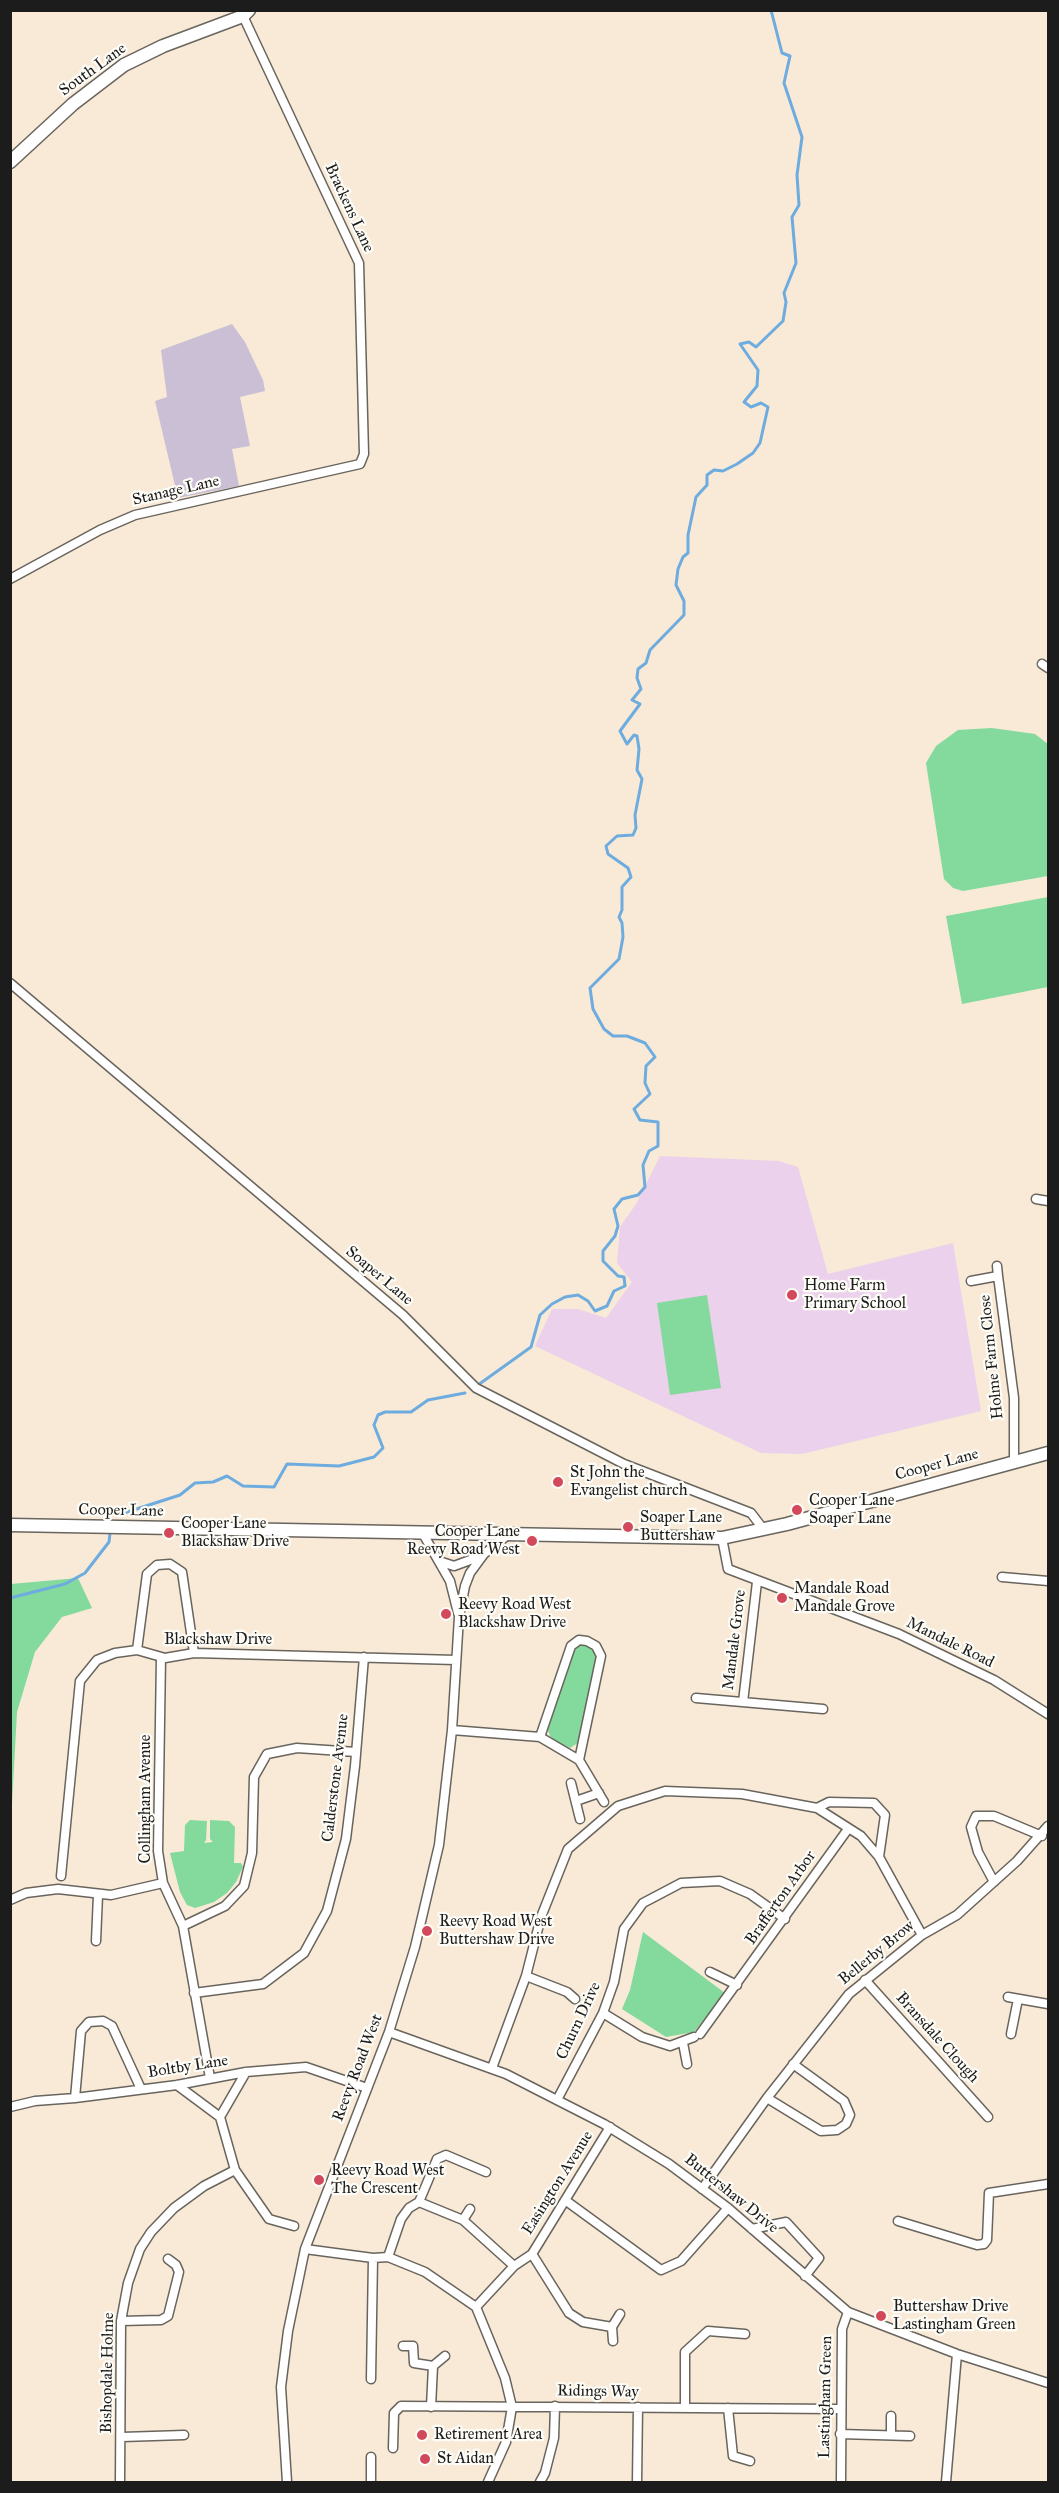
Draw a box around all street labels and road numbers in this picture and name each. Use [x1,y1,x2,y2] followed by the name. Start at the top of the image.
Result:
[56,39,130,101] street label: South Lane
[320,161,378,255] street label: Brackens Lane
[131,472,221,510] street label: Stanage Lane
[341,1242,417,1310] street label: Soaper Lane
[976,1294,1008,1420] street label: Holme Farm Close
[893,1445,981,1485] street label: Cooper Lane
[78,1501,164,1521] street label: Cooper Lane
[719,1589,751,1691] street label: Mandale Grove
[903,1614,997,1672] street label: Mandale Road
[164,1630,272,1650] street label: Blackshaw Drive
[319,1713,353,1843] street label: Calderstone Avenue
[136,1735,156,1863] street label: Collingham Avenue
[742,1847,820,1949] street label: Brafferton Arbor
[835,1917,919,1989] street label: Bellerby Brow
[553,1979,605,2063] street label: Churn Drive
[891,1989,983,2087] street label: Bransdale Clough
[329,2012,387,2124] street label: Reevy Road West
[146,2051,230,2083] street label: Boltby Lane
[518,2128,598,2238] street label: Easington Avenue
[680,2150,782,2238] street label: Buttershaw Drive
[97,2312,119,2434] street label: Bishopdale Holme
[815,2335,837,2459] street label: Lastingham Green
[557,2382,639,2402] street label: Ridings Way

